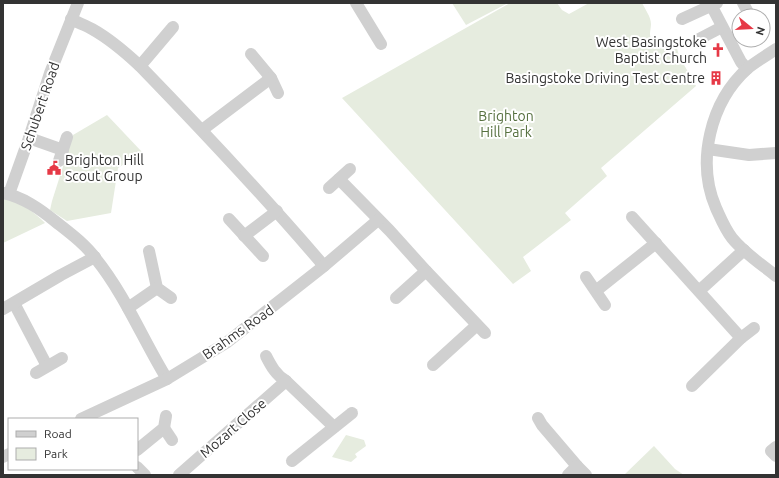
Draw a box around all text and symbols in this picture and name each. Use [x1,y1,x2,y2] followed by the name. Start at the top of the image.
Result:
[731,8,771,48] north arrow
[754,25,767,37] text: N
[596,34,707,66] place label: West Basingstoke Baptist Church
[710,42,726,58] church icon: West Basingstoke Baptist Church
[17,60,63,152] street label: Schubert Road
[505,70,705,86] place label: Basingstoke Driving Test Centre
[708,70,724,86] building icon: Basingstoke Driving Test Centre
[478,108,534,140] park label: Brighton Hill Park
[65,152,144,184] place label: Brighton Hill Scout Group
[46,160,62,176] public building icon: Brighton Hill Scout Group
[199,302,277,362] street label: Brahms Road
[197,395,269,461] street label: Mozart Close
[8,418,138,470] legend
[44,427,72,440] text: Road
[44,447,68,460] text: Park

